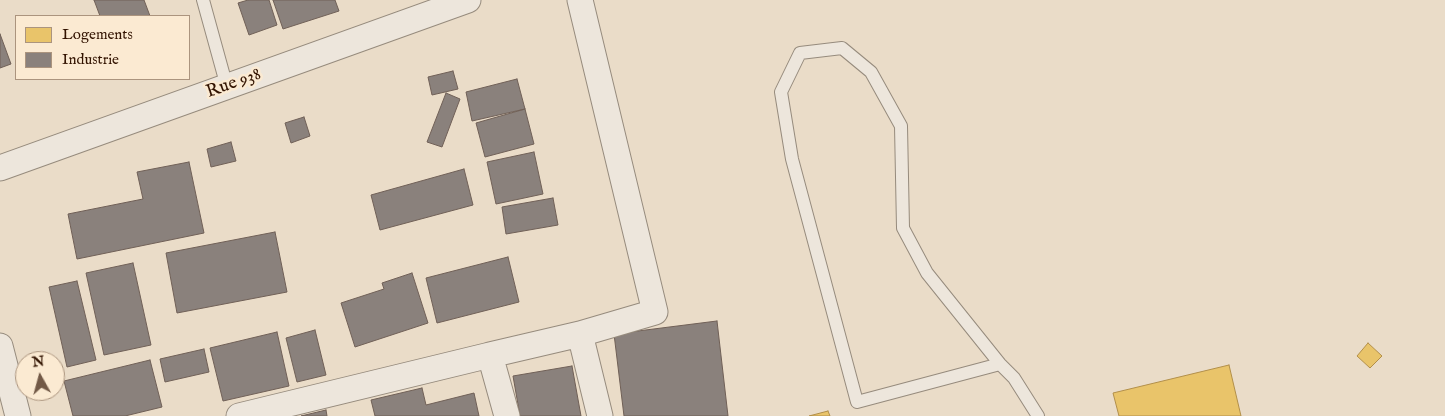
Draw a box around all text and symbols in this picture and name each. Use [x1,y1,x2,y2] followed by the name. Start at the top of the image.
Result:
[15,15,190,80] legend
[62,25,133,44] text: Logements
[62,50,119,69] text: Industrie
[204,64,264,104] street label: Rue 938
[15,351,65,401] north arrow
[31,352,45,372] text: N

